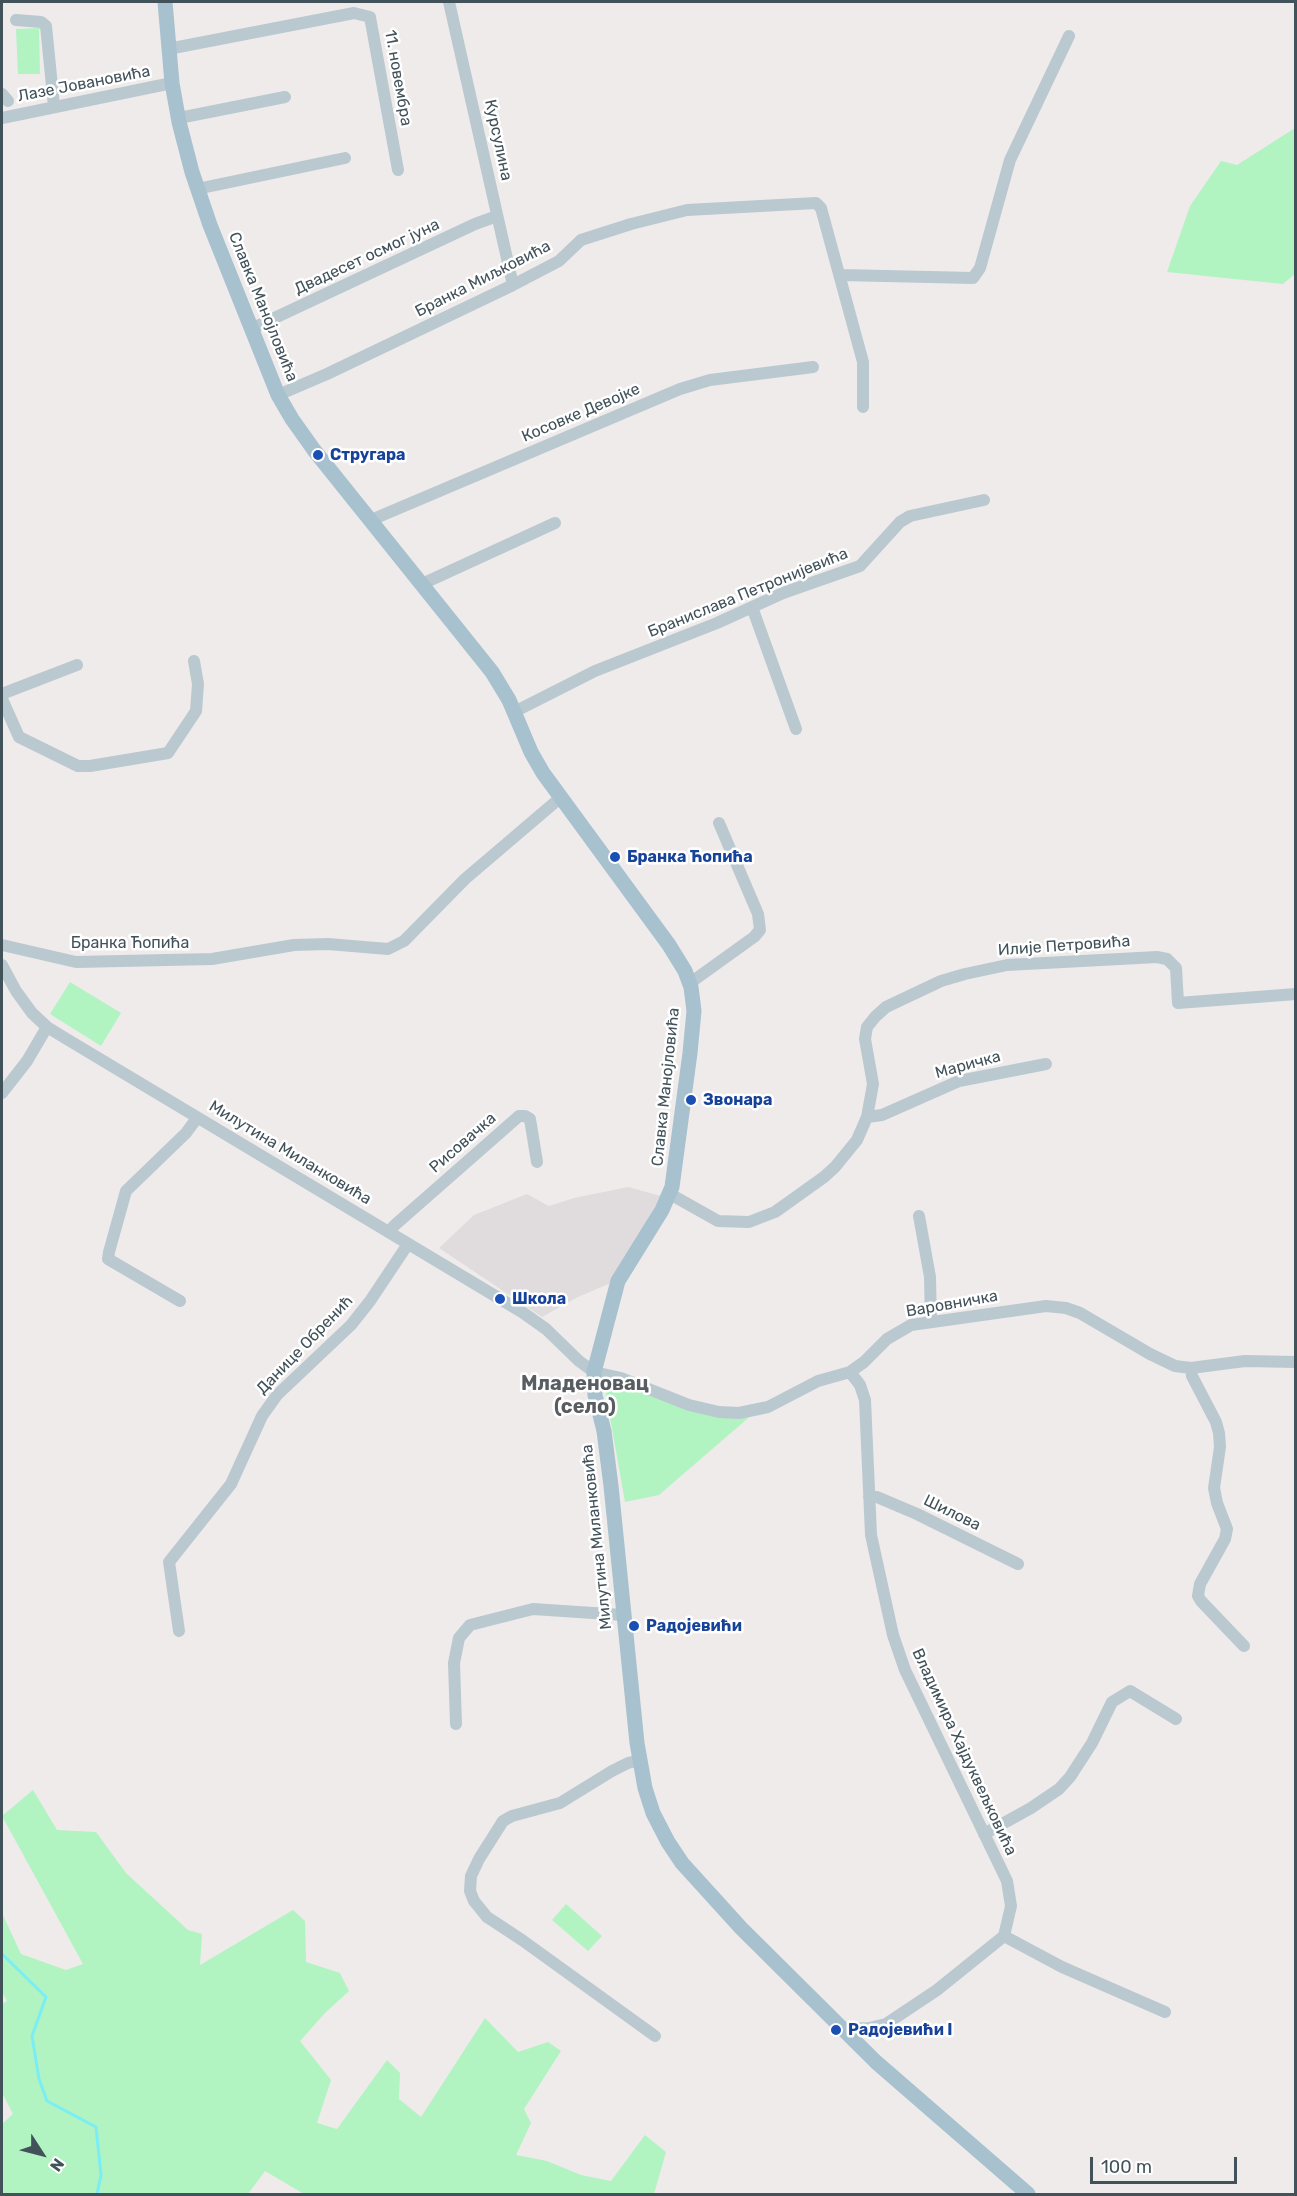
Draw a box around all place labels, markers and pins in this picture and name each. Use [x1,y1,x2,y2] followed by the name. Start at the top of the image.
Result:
[330,445,406,465] place label: Стругара
[311,448,325,462] marker: Стругара
[627,847,753,867] place label: Бранка Ћопића
[608,850,622,864] marker: Бранка Ћопића
[703,1090,772,1110] place label: Звонара
[684,1093,698,1107] marker: Звонара
[512,1289,566,1309] place label: Школа
[493,1292,507,1306] marker: Школа
[646,1616,742,1636] place label: Радојевићи
[627,1619,641,1633] marker: Радојевићи
[848,2020,952,2040] place label: Радојевићи I
[829,2023,843,2037] marker: Радојевићи I

